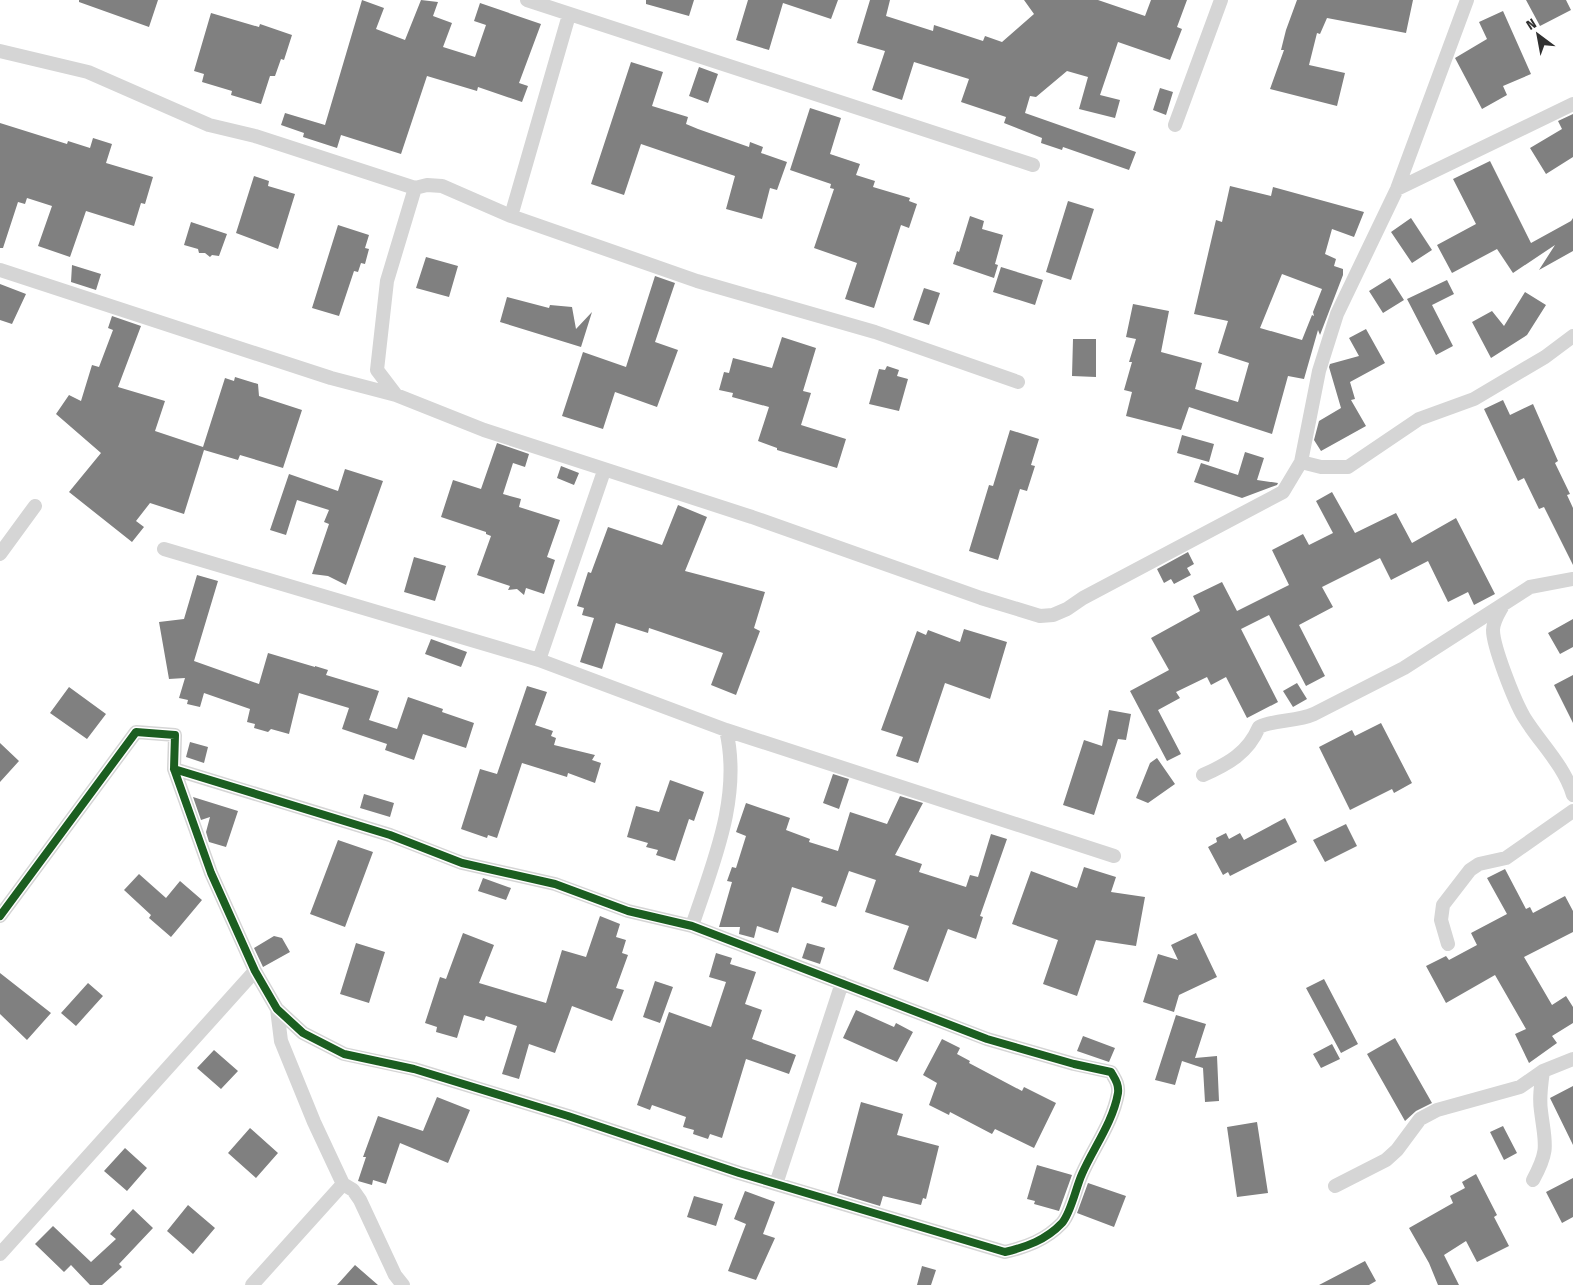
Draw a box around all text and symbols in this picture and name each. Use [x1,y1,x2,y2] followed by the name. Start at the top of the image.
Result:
[1513,10,1563,60] north arrow
[1523,15,1539,34] text: N

